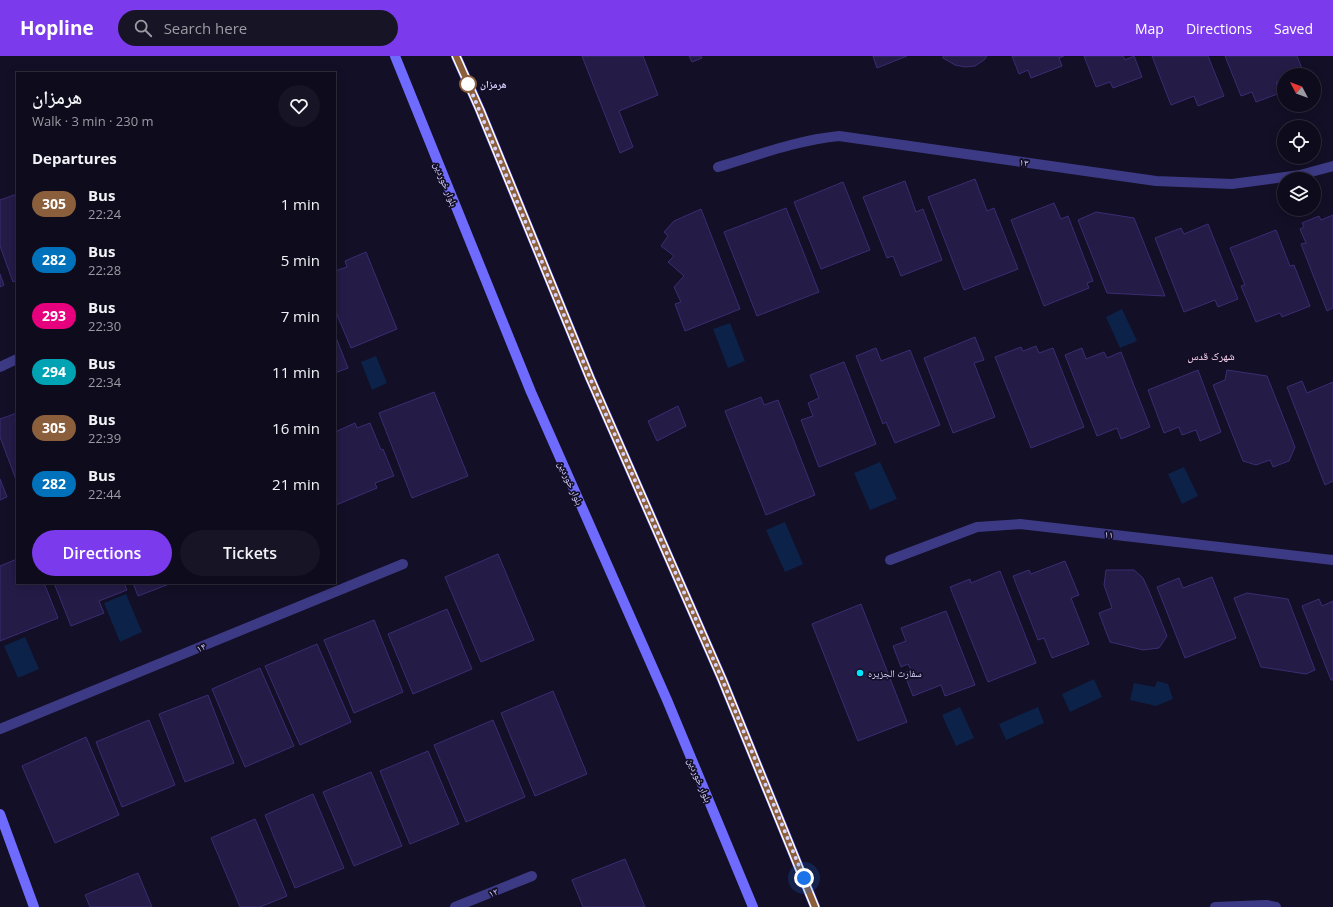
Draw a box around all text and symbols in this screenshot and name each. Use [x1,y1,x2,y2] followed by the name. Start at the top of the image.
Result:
[118,10,398,46] search box
[20,15,94,41] text: Hopline
[132,17,154,39] icon: search
[164,18,247,38] text: Search here
[1135,19,1164,38] text: Map
[1186,19,1252,38] text: Directions
[1274,19,1313,38] text: Saved
[1277,68,1321,112] north arrow
[1277,68,1321,216] map controls
[459,75,477,93] marker: هرمزان
[480,77,507,91] place label: هرمزان
[32,84,82,110] text: هرمزان
[278,85,320,127] button: heart
[32,112,154,130] text: Walk · 3 min · 230 m
[1277,120,1321,164] button: locate
[32,148,117,168] text: Departures
[1019,154,1030,170] street label: ۱۳
[431,160,461,209] street label: بلوار خوردین
[1277,172,1321,216] button: layers
[88,185,115,205] text: Bus
[42,194,66,213] text: 305
[281,194,320,214] text: 1 min
[88,205,121,223] text: 22:24
[88,241,115,261] text: Bus
[42,250,66,269] text: 282
[281,250,320,270] text: 5 min
[88,261,121,279] text: 22:28
[88,297,115,317] text: Bus
[42,306,66,325] text: 293
[281,306,320,326] text: 7 min
[88,317,121,335] text: 22:30
[1187,348,1235,363] district label: شهرک قدس
[88,353,115,373] text: Bus
[42,362,66,381] text: 294
[272,362,320,382] text: 11 min
[88,373,121,391] text: 22:34
[88,409,115,429] text: Bus
[42,418,66,437] text: 305
[272,418,320,438] text: 16 min
[88,429,121,447] text: 22:39
[555,459,587,508] street label: بلوار خوردین
[88,465,115,485] text: Bus
[42,474,66,493] text: 282
[272,474,320,494] text: 21 min
[88,485,121,503] text: 22:44
[1104,527,1114,541] street label: ۱۱
[32,530,172,576] button: Directions
[180,530,320,576] button: Tickets
[194,639,208,655] street label: ۱۴
[868,666,922,680] place label: سفارت الجزیره
[855,668,865,678] marker: سفارت الجزیره
[684,756,716,805] street label: بلوار خوردین
[794,868,814,888] your location
[486,884,500,900] street label: ۱۲

